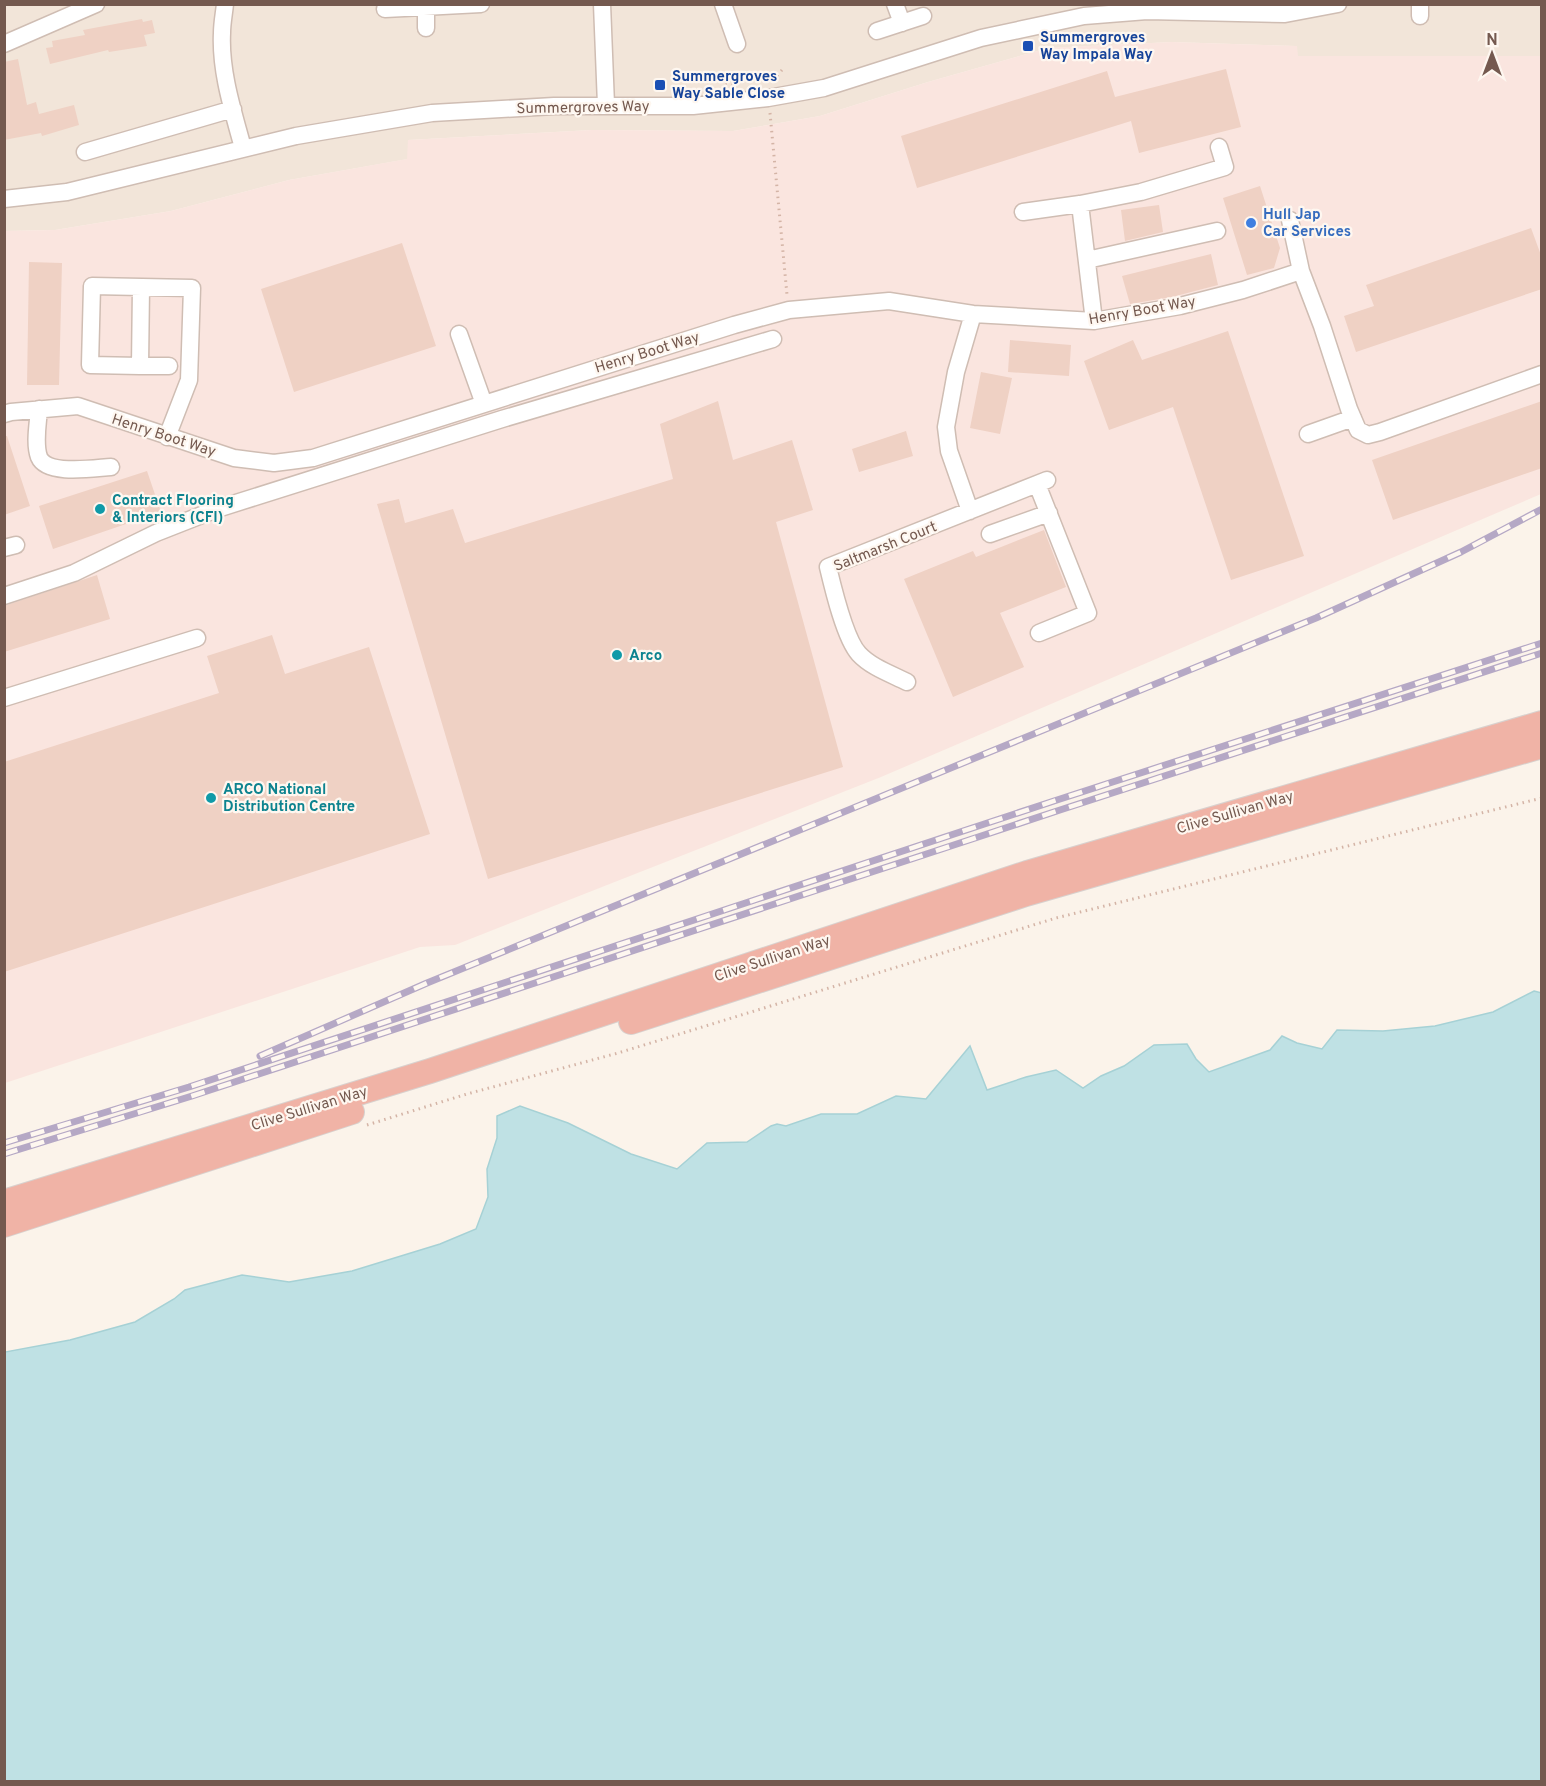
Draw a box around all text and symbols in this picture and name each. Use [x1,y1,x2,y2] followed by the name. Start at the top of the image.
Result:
[1462,24,1522,84] north arrow
[1040,29,1153,65] place label: Summergroves Way Impala Way
[1486,31,1498,51] text: N
[1021,39,1035,53] marker: Summergroves Way Impala Way
[672,68,785,104] place label: Summergroves Way Sable Close
[653,78,667,92] marker: Summergroves Way Sable Close
[516,98,650,119] street label: Summergroves Way
[1263,206,1351,242] place label: Hull Jap Car Services
[1244,216,1258,230] marker: Hull Jap Car Services
[1087,293,1197,330] street label: Henry Boot Way
[593,328,702,378] street label: Henry Boot Way
[109,411,218,462] street label: Henry Boot Way
[112,492,234,528] place label: Contract Flooring & Interiors (CFI)
[93,502,107,516] marker: Contract Flooring & Interiors (CFI)
[831,518,940,577] street label: Saltmarsh Court
[629,647,662,666] place label: Arco
[610,648,624,662] marker: Arco
[223,781,355,817] place label: ARCO National Distribution Centre
[1175,788,1296,839] street label: Clive Sullivan Way
[204,791,218,805] marker: ARCO National Distribution Centre
[712,932,833,987] street label: Clive Sullivan Way
[249,1083,370,1136] street label: Clive Sullivan Way

